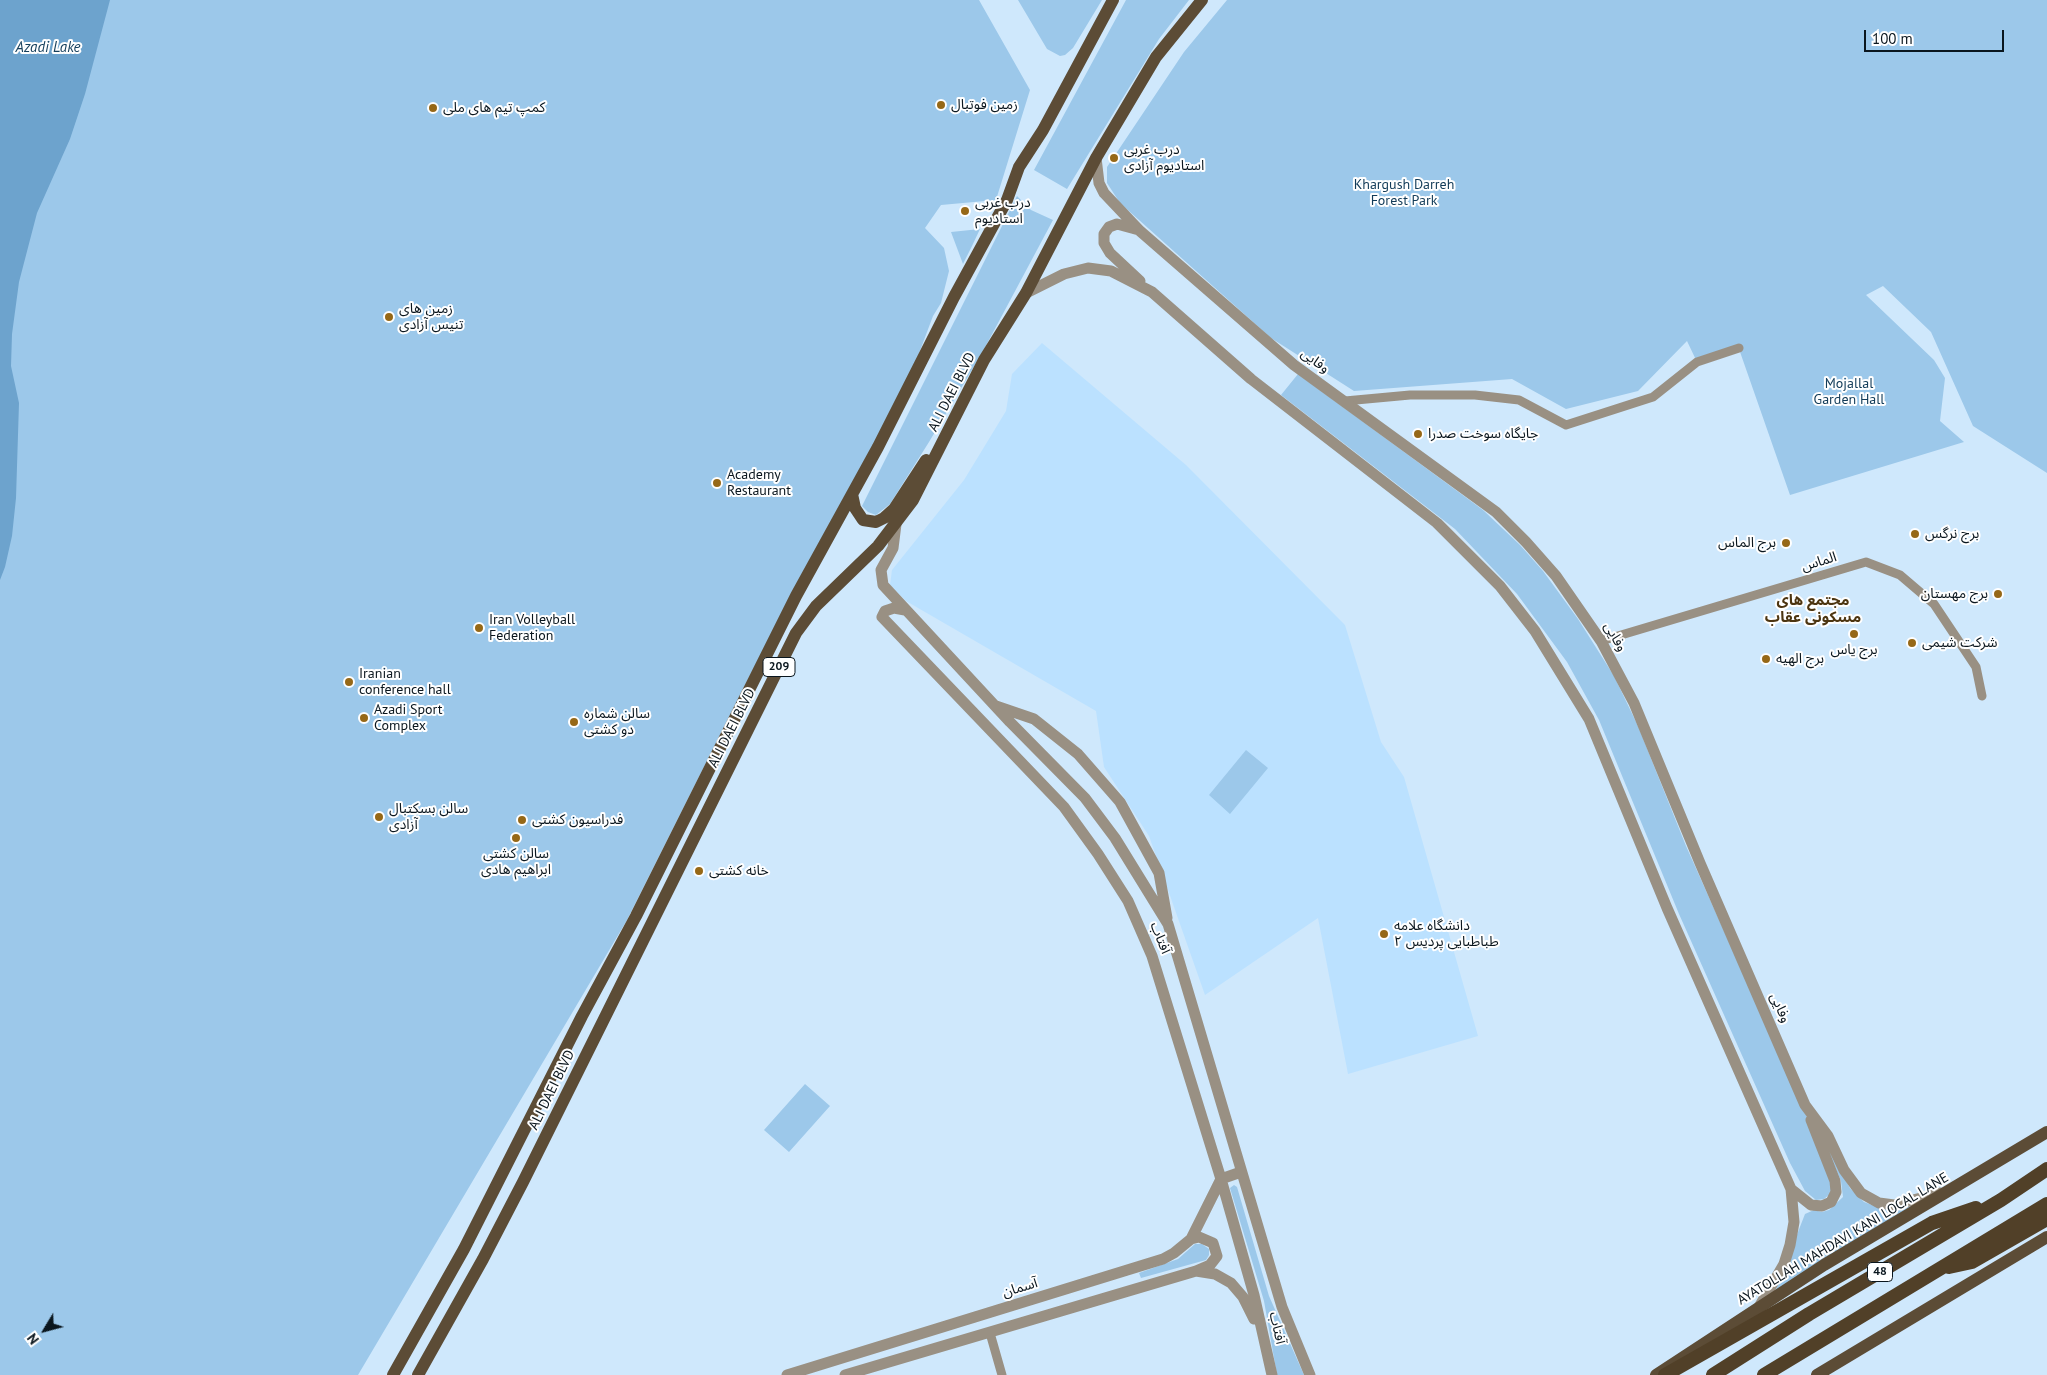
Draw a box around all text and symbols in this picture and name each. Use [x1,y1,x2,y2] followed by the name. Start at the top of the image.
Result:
[1867,20,2007,52] scale bar
[1872,29,1913,48] text: 100 m
[16,39,80,57] water label: Azadi Lake
[951,97,1018,113] place label: زمین فوتبال
[935,99,947,111] marker: زمین فوتبال
[443,100,545,116] place label: کمپ تیم های ملی
[427,102,439,114] marker: کمپ تیم های ملی
[1124,142,1204,174] place label: درب غربی استادیوم آزادی
[1108,152,1120,164] marker: درب غربی استادیوم آزادی
[1354,177,1454,210] park label: Khargush Darreh Forest Park
[975,195,1031,228] place label: درب غربی استادیوم
[959,205,971,217] marker: درب غربی استادیوم
[399,301,463,334] place label: زمین های تنیس آزادی
[383,311,395,323] marker: زمین های تنیس آزادی
[1297,345,1333,377] street label: وفایی
[925,350,979,434] street label: ALI DAEI BLVD
[1814,376,1884,408] park label: Mojallal Garden Hall
[1428,426,1538,442] place label: جایگاه سوخت صدرا
[1412,428,1424,440] marker: جایگاه سوخت صدرا
[727,467,791,500] place label: Academy Restaurant
[711,477,723,489] marker: Academy Restaurant
[1925,526,1979,542] place label: برج نرگس
[1909,528,1921,540] marker: برج نرگس
[1718,535,1776,551] place label: برج الماس
[1780,537,1792,549] marker: برج الماس
[1799,549,1839,575] street label: الماس
[1921,586,1988,602] place label: برج مهستان
[1992,588,2004,600] marker: برج مهستان
[1765,592,1861,627] district label: مجتمع های مسکونی عقاب
[489,612,575,644] place label: Iran Volleyball Federation
[1600,619,1630,655] street label: وفایی
[473,622,485,634] marker: Iran Volleyball Federation
[1848,628,1860,640] marker: برج یاس
[1922,635,1997,651] place label: شرکت شیمی
[1906,637,1918,649] marker: شرکت شیمی
[1830,642,1878,658] place label: برج یاس
[1776,651,1824,667] place label: برج الهیه
[1760,653,1772,665] marker: برج الهیه
[763,658,795,676] road number: 209
[359,666,451,699] place label: Iranian conference hall
[343,676,355,688] marker: Iranian conference hall
[705,686,759,770] street label: ALI DAEI BLVD
[374,702,443,734] place label: Azadi Sport Complex
[584,706,650,739] place label: سالن شماره دو کشتی
[358,712,370,724] marker: Azadi Sport Complex
[568,716,580,728] marker: سالن شماره دو کشتی
[389,801,468,834] place label: سالن بسکتبال آزادی
[373,811,385,823] marker: سالن بسکتبال آزادی
[532,812,623,828] place label: فدراسیون کشتی
[516,814,528,826] marker: فدراسیون کشتی
[510,832,522,844] marker: سالن کشتی ابراهیم هادی
[481,846,551,879] place label: سالن کشتی ابراهیم هادی
[709,863,769,879] place label: خانه کشتی
[693,865,705,877] marker: خانه کشتی
[1394,918,1499,950] place label: دانشگاه علامه طباطبایی پردیس ۲
[1146,920,1174,956] street label: آفتاب
[1378,928,1390,940] marker: دانشگاه علامه طباطبایی پردیس ۲
[1766,990,1794,1026] street label: وفایی
[525,1047,579,1133] street label: ALI DAEI BLVD
[1734,1169,1952,1309] street label: AYATOLLAH MAHDAVI KANI LOCAL LANE
[1868,1262,1892,1282] road number: 48
[1000,1275,1040,1301] street label: آسمان
[20,1305,70,1355] north arrow
[1265,1310,1289,1346] street label: آفتاب
[23,1330,43,1348] text: N

